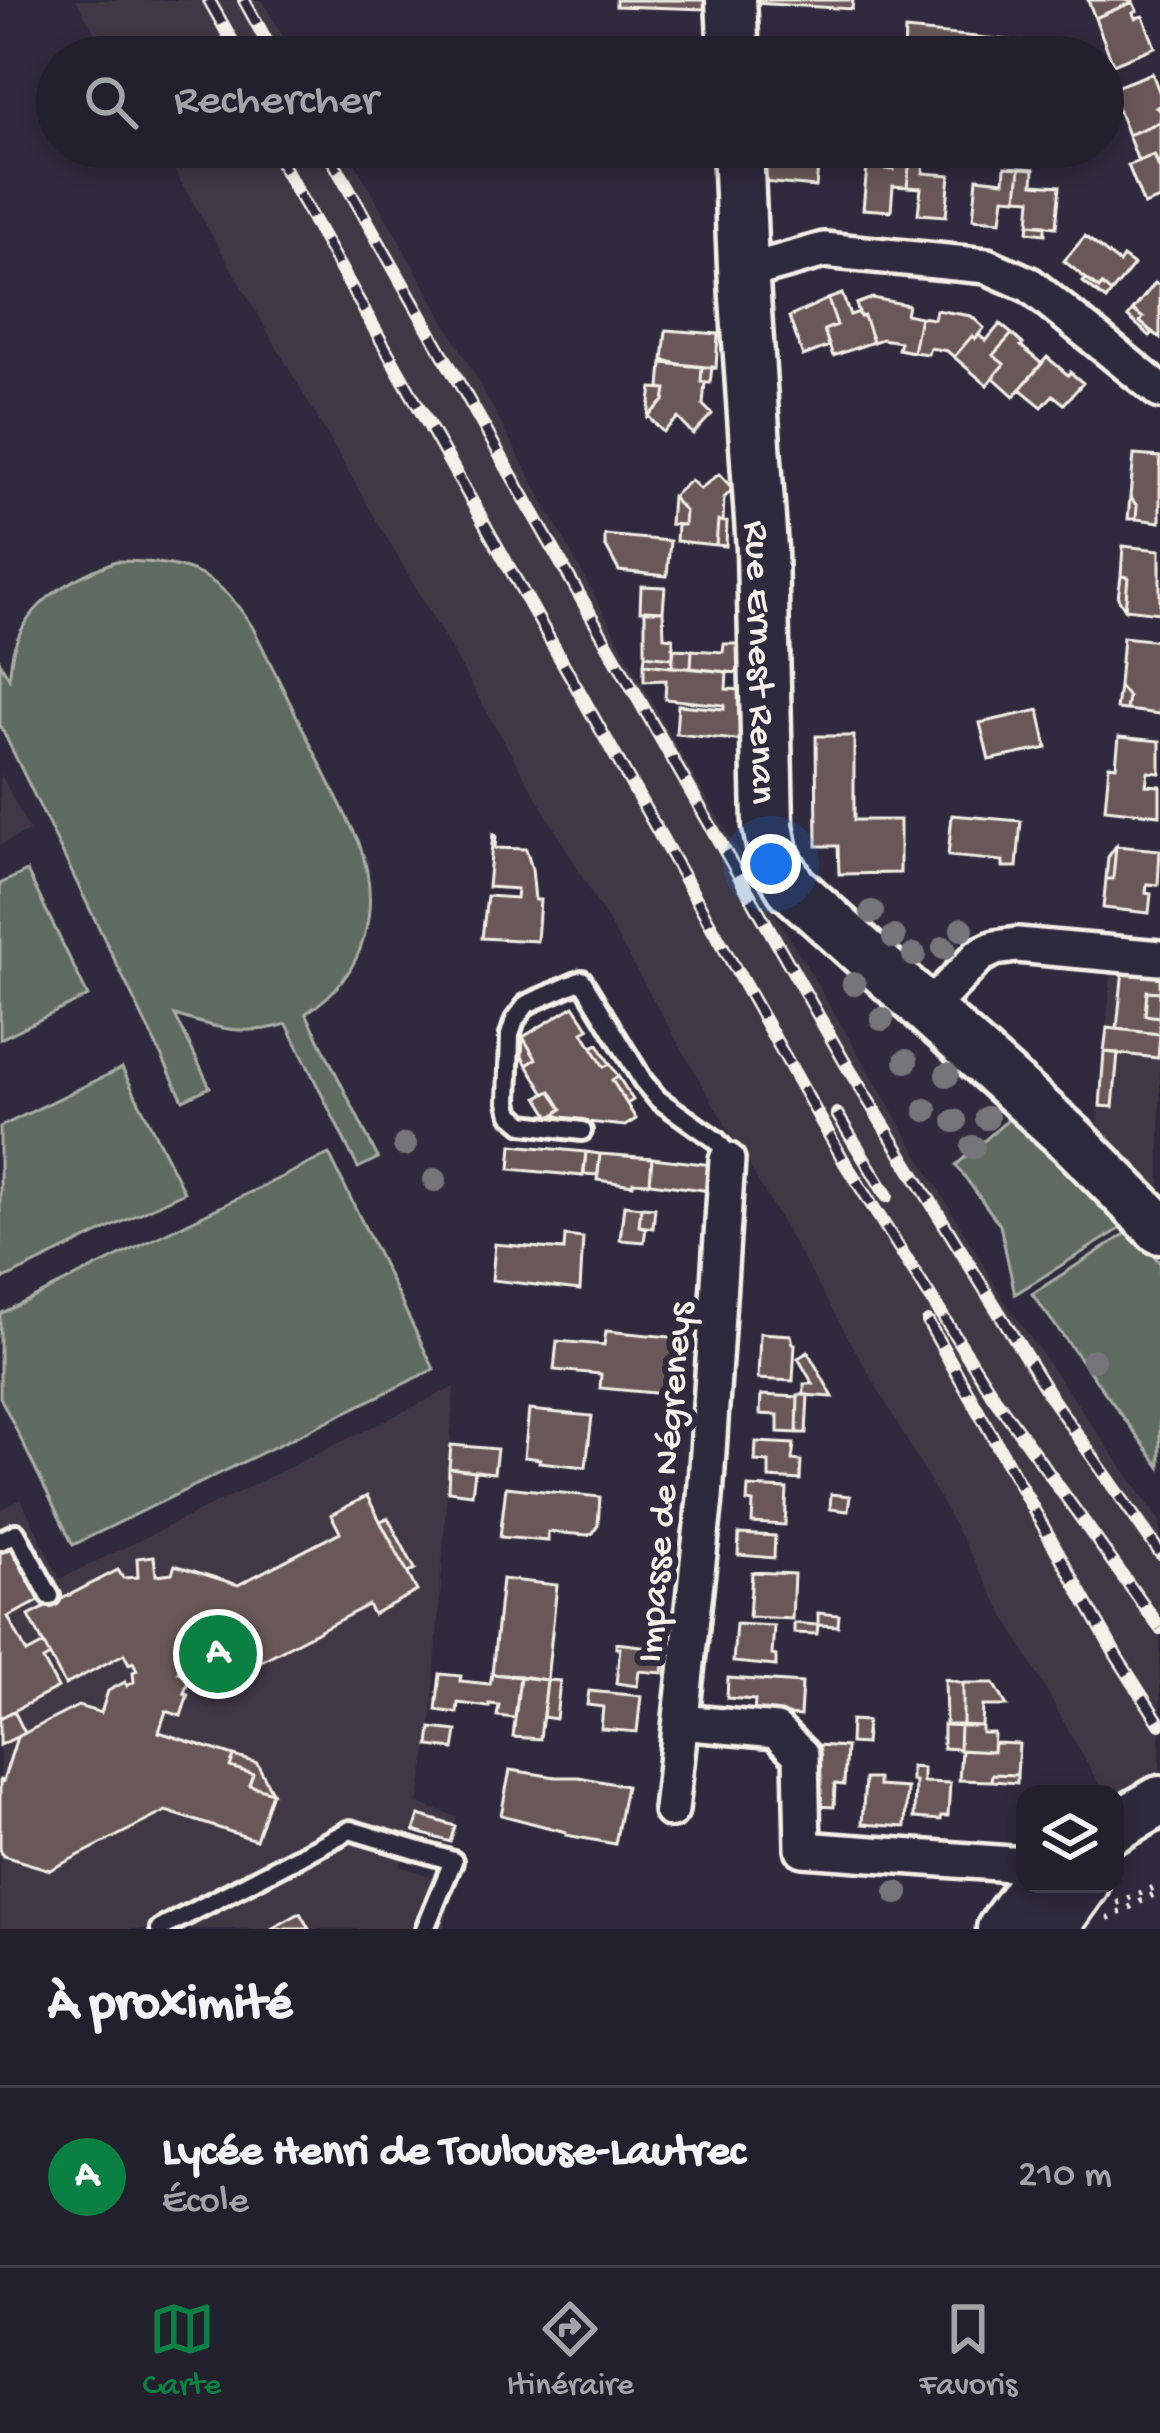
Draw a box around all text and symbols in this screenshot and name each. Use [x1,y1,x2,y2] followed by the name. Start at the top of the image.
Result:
[36,36,1124,168] search box
[78,69,144,135] icon: search
[174,76,378,129] text: Rechercher
[730,519,784,805] street label: Rue Ernest Renan
[741,834,801,894] your location
[629,1299,707,1665] street label: Impasse de Négreneys
[179,1609,257,1699] pin: A
[1016,1785,1124,1893] map controls
[1016,1785,1124,1893] button: layers
[48,1977,292,2037] text: À proximité
[162,2127,745,2180] text: Lycée Henri de Toulouse-Lautrec
[75,2154,99,2200] text: A
[1018,2154,1112,2200] text: 210 m
[162,2180,249,2226] text: École
[143,2296,221,2406] tab: Carte
[507,2296,634,2406] tab: Itinéraire
[919,2296,1017,2406] tab: Favoris

